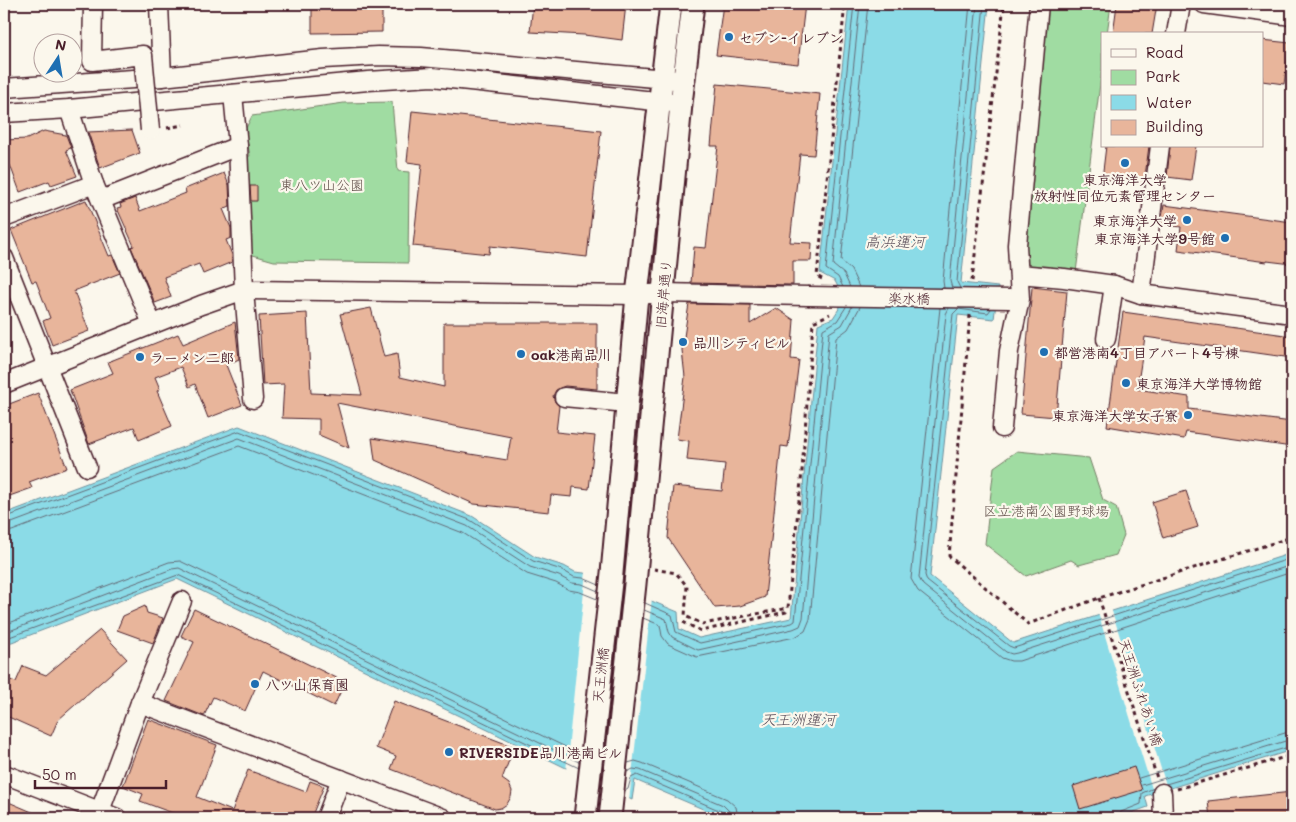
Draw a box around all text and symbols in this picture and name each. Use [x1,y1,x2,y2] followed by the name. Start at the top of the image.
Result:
[739,28,843,47] place label: セブン-イレブン
[723,31,735,43] marker: セブン-イレブン
[32,32,82,82] north arrow
[1101,32,1264,148] legend
[54,34,68,55] text: N
[1146,42,1183,62] text: Road
[1146,66,1180,86] text: Park
[1146,92,1192,112] text: Water
[1146,116,1203,136] text: Building
[1119,157,1131,169] marker: 東京海洋大学 放射性同位元素管理センター
[1034,170,1216,205] place label: 東京海洋大学 放射性同位元素管理センター
[280,175,364,194] park label: 東八ツ山公園
[1093,211,1177,230] place label: 東京海洋大学
[1181,214,1193,226] marker: 東京海洋大学
[1095,229,1215,248] place label: 東京海洋大学9号館
[865,231,927,251] water label: 高浜運河
[1219,232,1231,244] marker: 東京海洋大学9号館
[650,258,676,330] street label: 旧海岸通り
[888,288,930,308] street label: 楽水橋
[693,333,790,352] place label: 品川シティビル
[677,336,689,348] marker: 品川シティビル
[1054,343,1240,362] place label: 都営港南4丁目アパート4号棟
[531,345,612,364] place label: oak港南品川
[1038,346,1050,358] marker: 都営港南4丁目アパート4号棟
[150,348,234,367] place label: ラーメン二郎
[515,348,527,360] marker: oak港南品川
[134,351,146,363] marker: ラーメン二郎
[1136,374,1262,393] place label: 東京海洋大学博物館
[1120,377,1132,389] marker: 東京海洋大学博物館
[1052,406,1178,425] place label: 東京海洋大学女子寮
[1182,409,1194,421] marker: 東京海洋大学女子寮
[983,501,1109,520] park label: 区立港南公園野球場
[1115,636,1167,748] street label: 天王洲ふれあい橋
[588,646,612,704] street label: 天王洲橋
[265,675,349,694] place label: 八ツ山保育園
[249,678,261,690] marker: 八ツ山保育園
[760,709,837,729] water label: 天王洲運河
[459,743,622,762] place label: RIVERSIDE品川港南ビル
[443,746,455,758] marker: RIVERSIDE品川港南ビル
[35,757,166,789] scale bar
[42,764,77,784] text: 50 m

